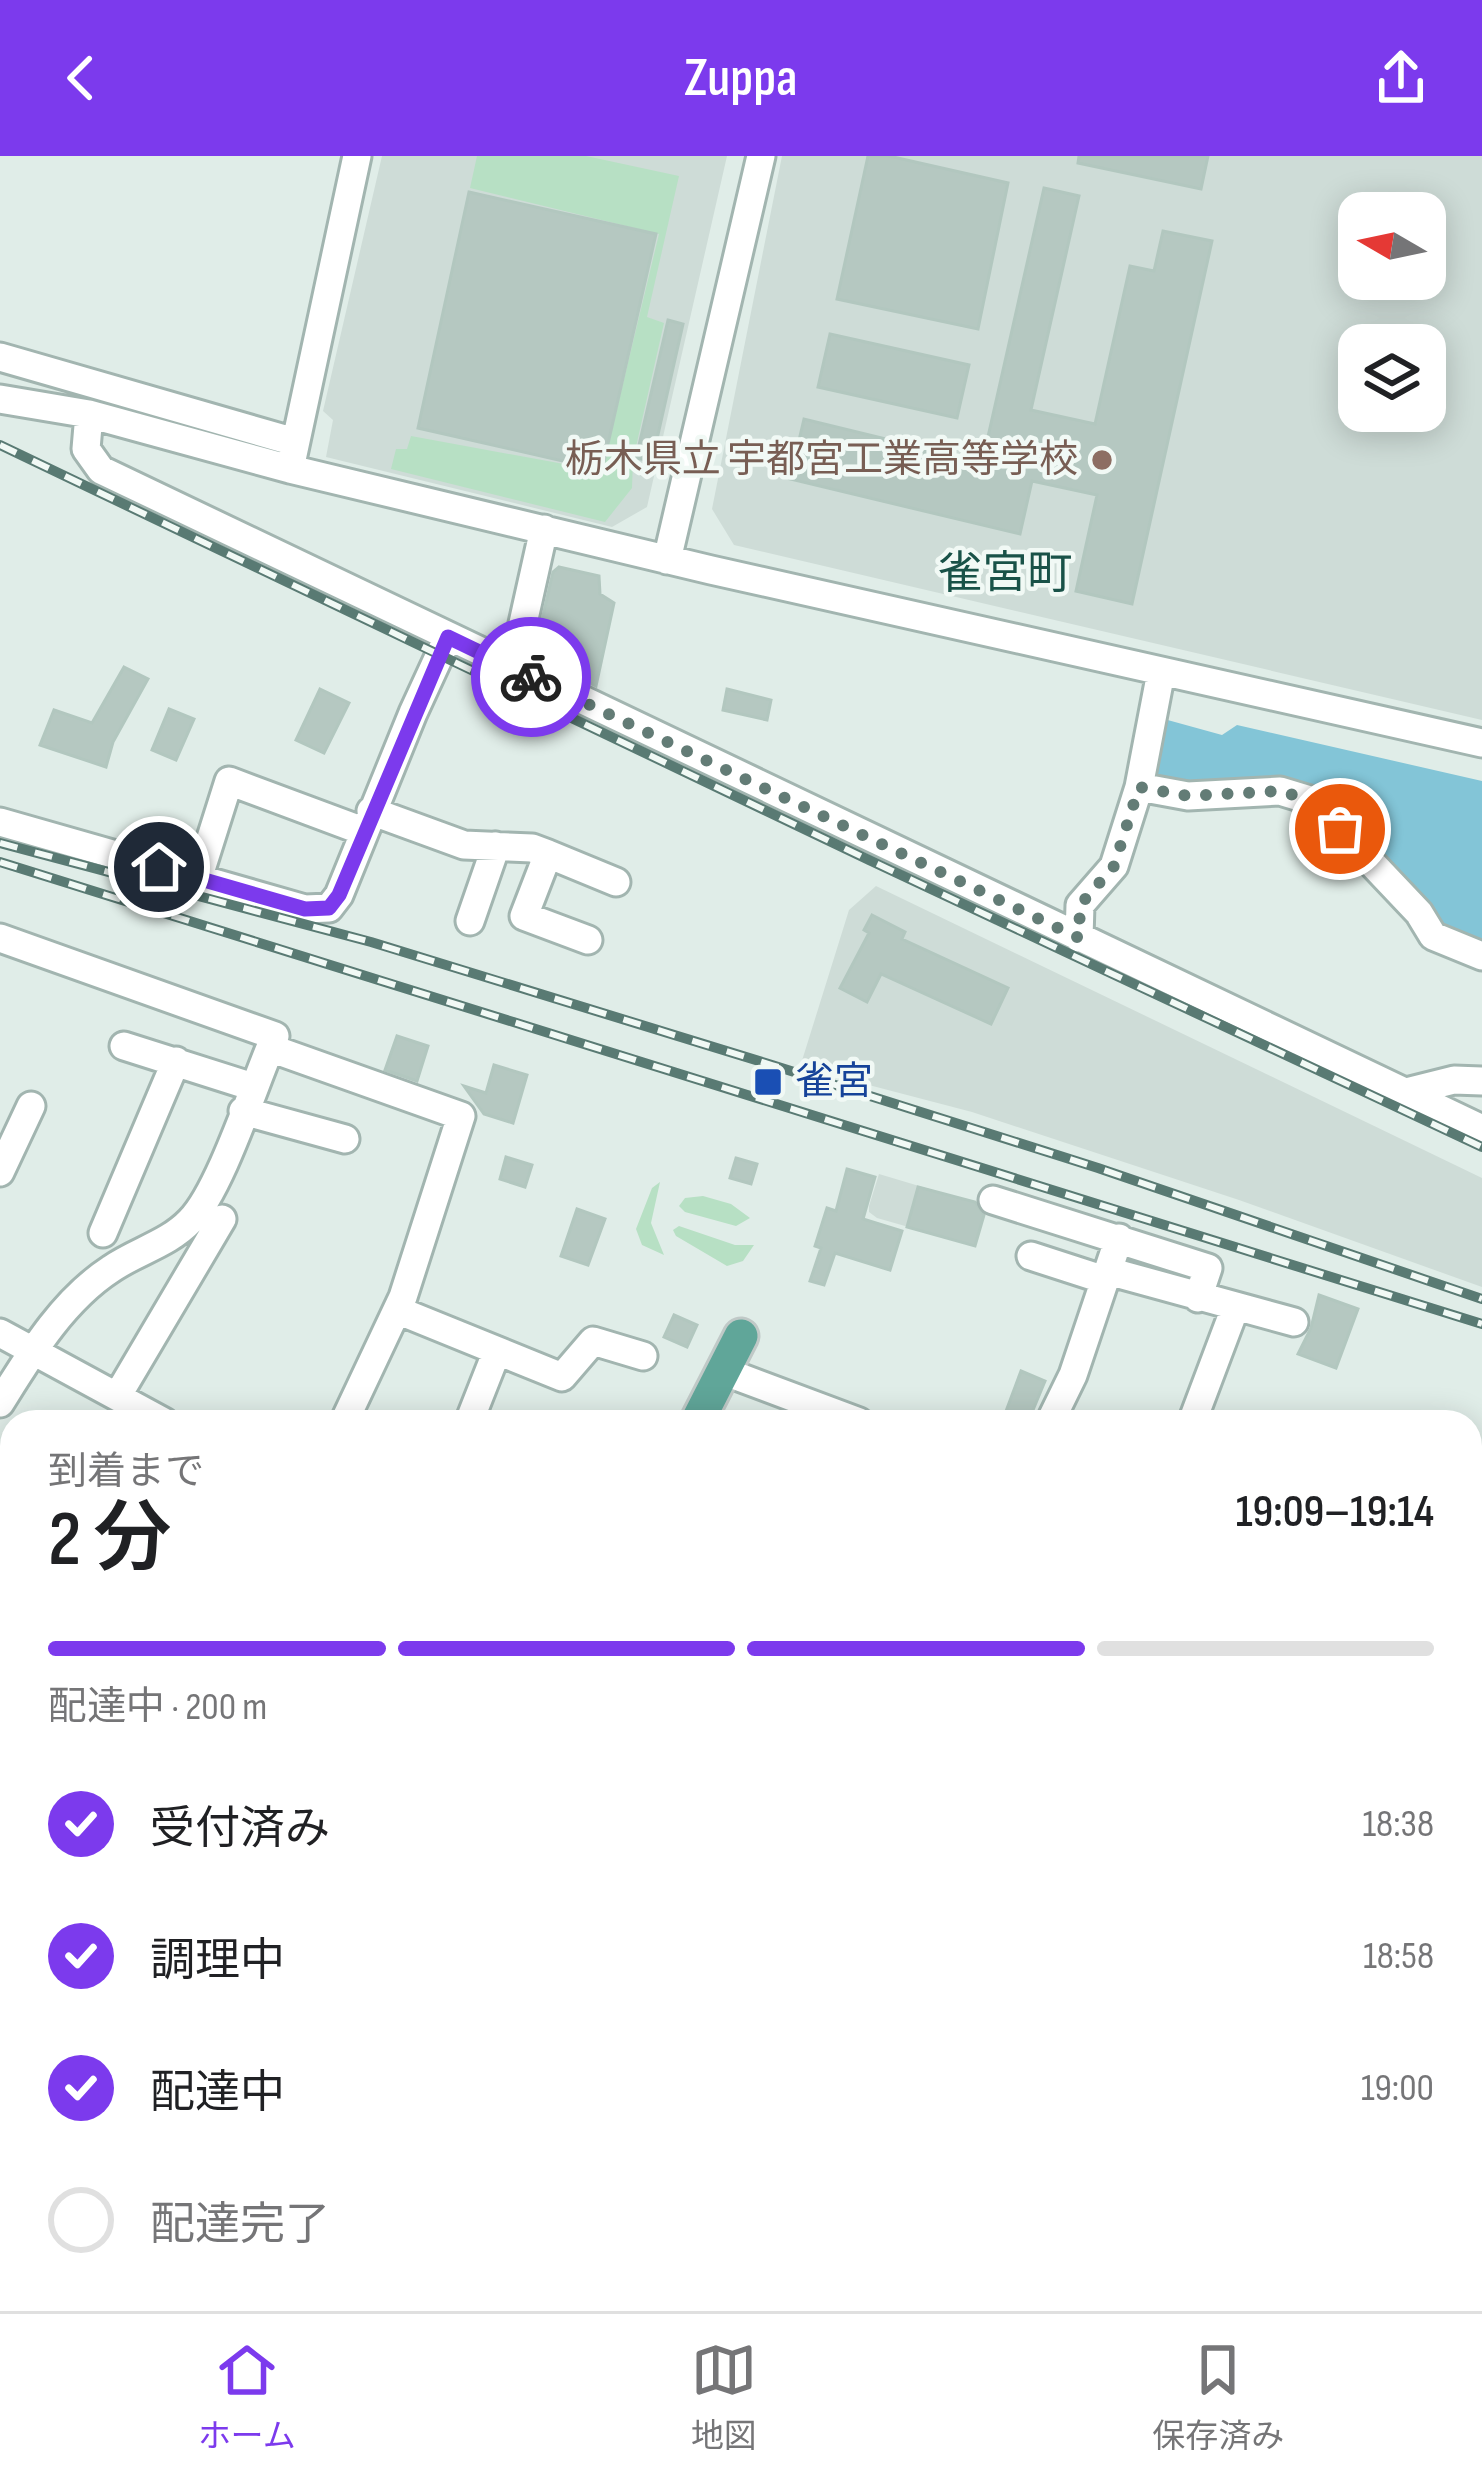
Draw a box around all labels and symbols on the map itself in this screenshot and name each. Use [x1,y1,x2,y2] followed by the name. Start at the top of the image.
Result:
[1338,192,1446,300] north arrow
[565,437,1078,484] place label: 栃木県立 宇都宮工業高等学校
[1089,447,1115,473] marker: 栃木県立 宇都宮工業高等学校
[937,547,1073,602] district label: 雀宮町
[471,617,591,737] courier
[1289,778,1391,880] pin
[108,816,210,918] pin
[795,1059,873,1106] place label: 雀宮
[752,1066,784,1098] marker: 雀宮

